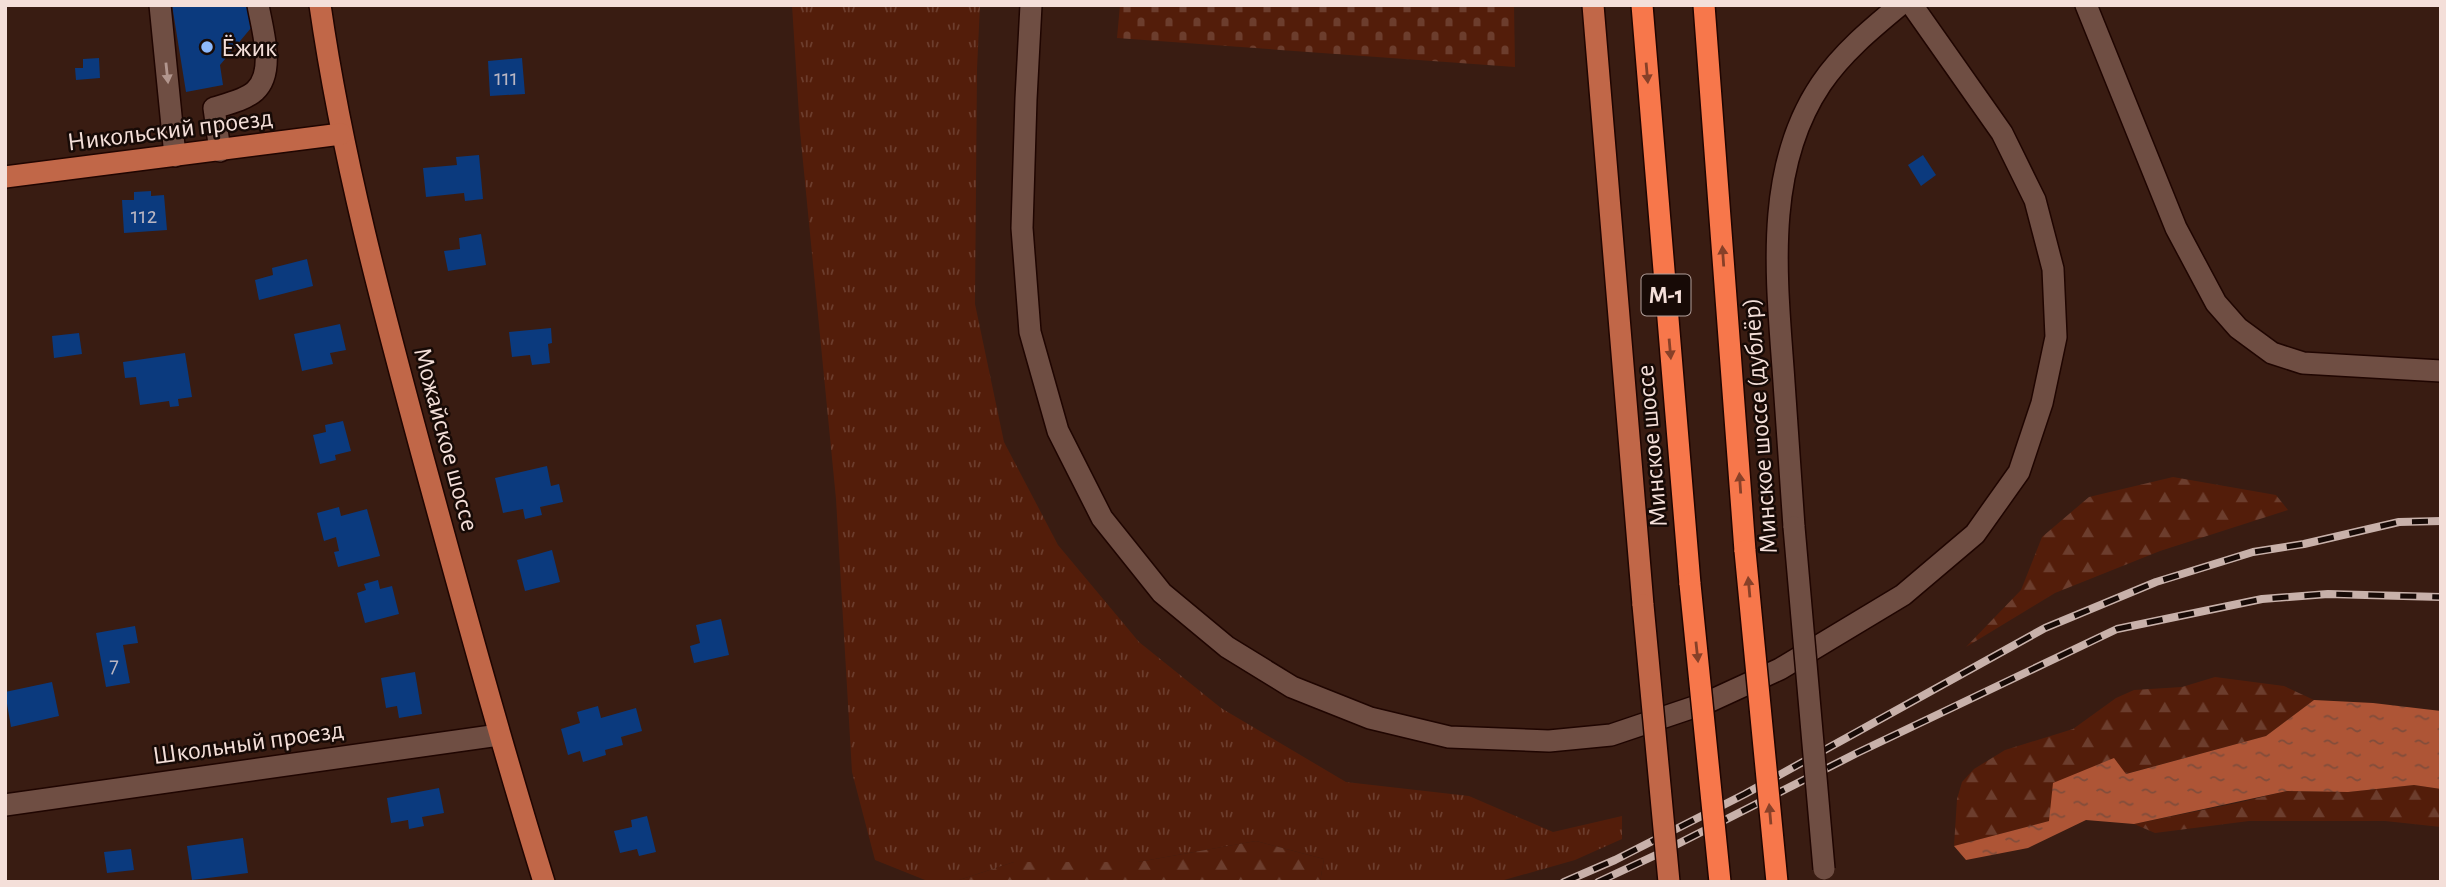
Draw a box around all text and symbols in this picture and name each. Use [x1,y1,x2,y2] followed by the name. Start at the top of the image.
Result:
[221,34,277,61] place label: Ёжик
[199,39,215,55] marker: Ёжик
[161,62,172,84] one-way arrow
[1642,62,1653,84] one-way arrow
[494,67,518,90] house number: 111
[66,104,274,156] street label: Никольский проезд
[131,205,157,228] house number: 112
[1717,245,1728,267] one-way arrow
[1642,274,1690,316] road number: М-1
[1738,297,1782,555] street label: Минское шоссе (дублёр)
[1665,338,1676,360] one-way arrow
[409,345,483,534] street label: Можайское шоссе
[1632,364,1672,528] street label: Минское шоссе
[1734,471,1745,493] one-way arrow
[1743,576,1754,598] one-way arrow
[1692,642,1703,664] one-way arrow
[109,654,119,677] house number: 7
[151,717,345,769] street label: Школьный проезд
[1764,803,1775,825] one-way arrow

